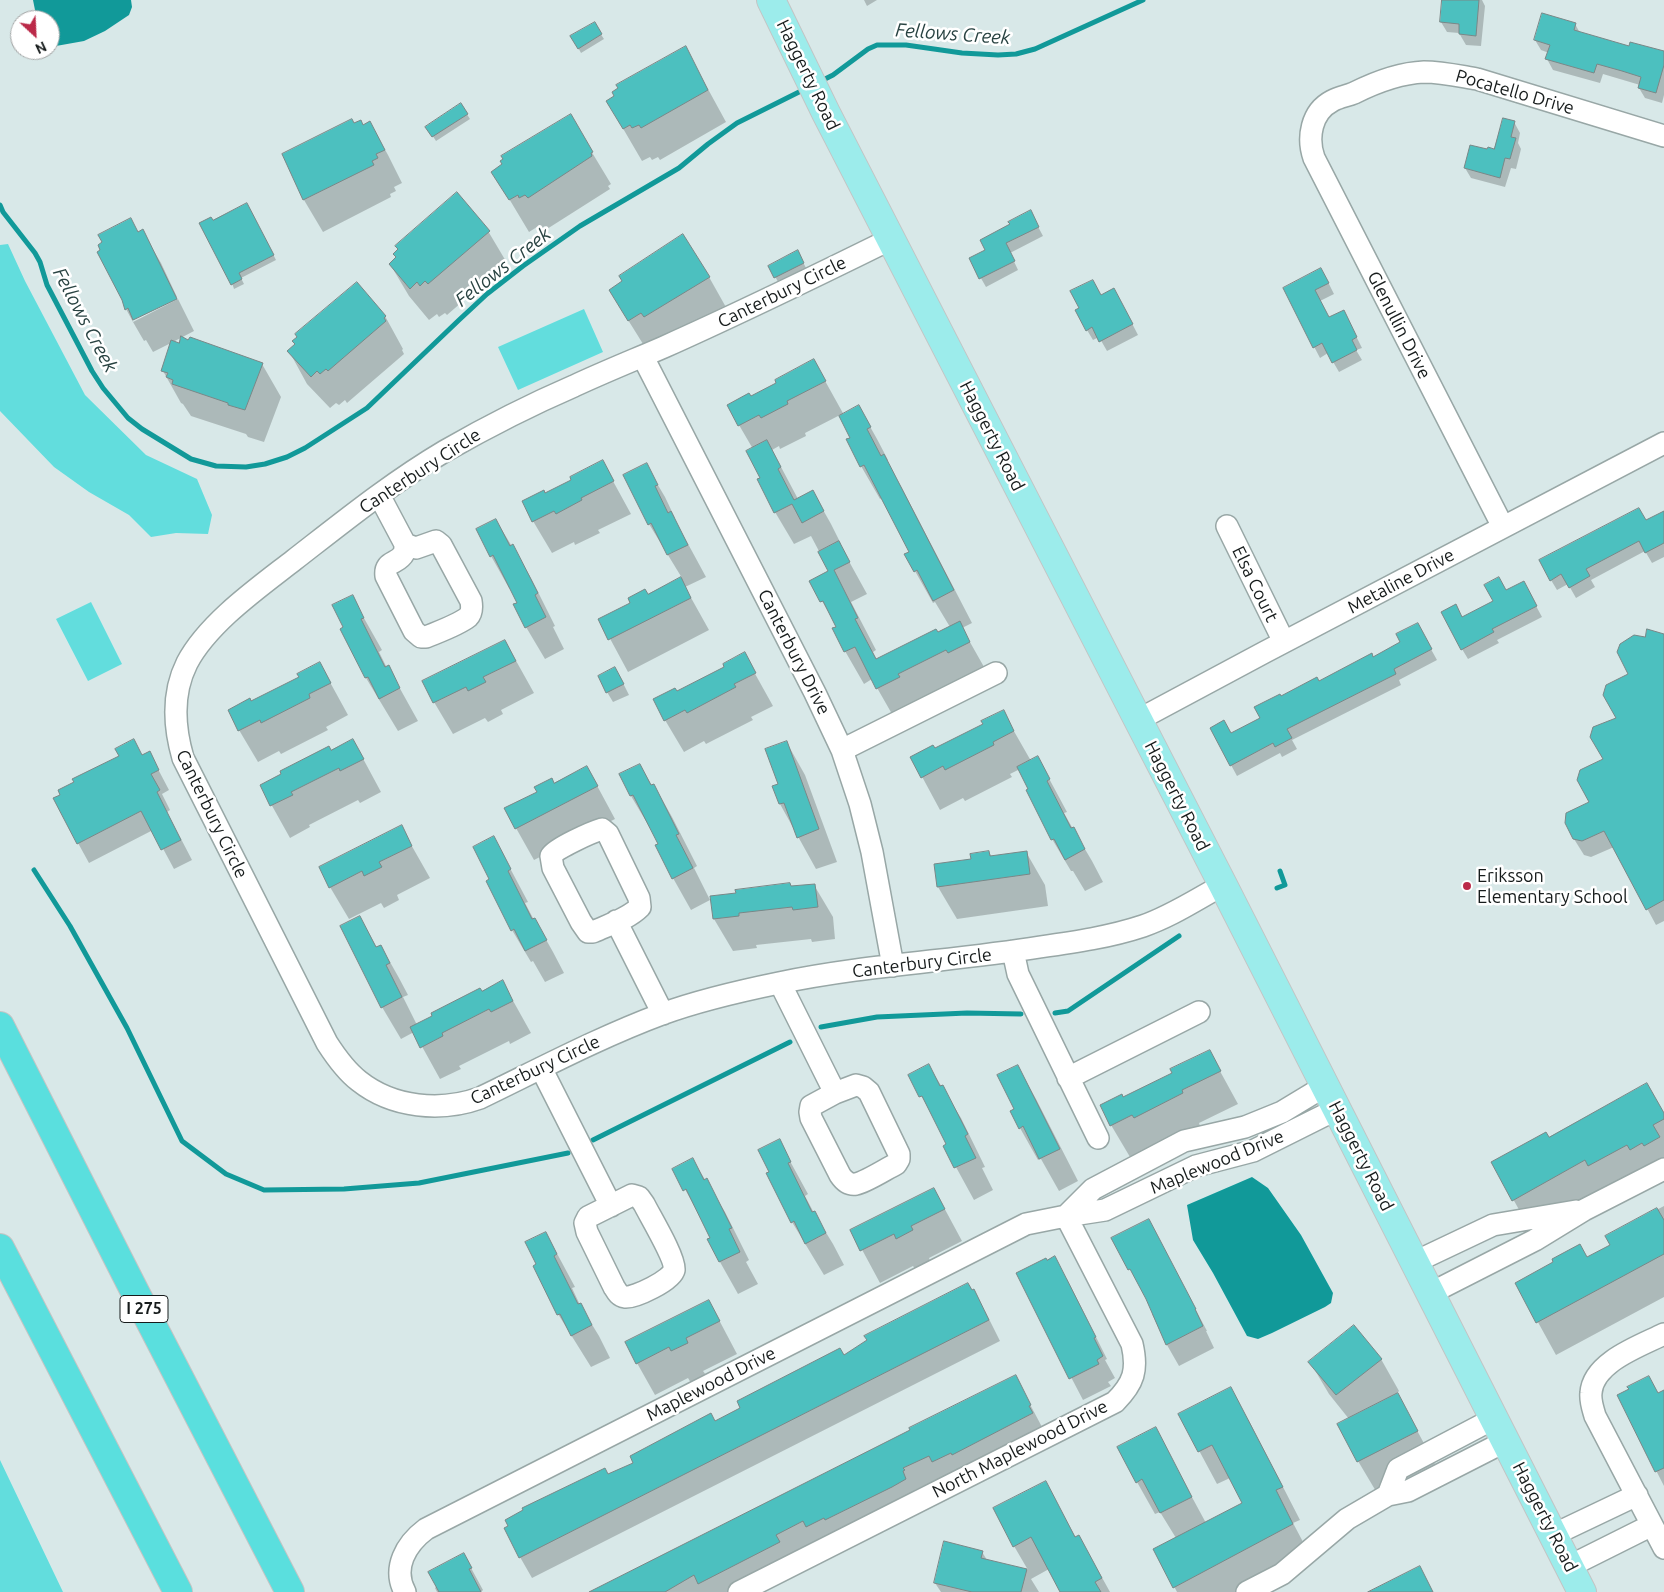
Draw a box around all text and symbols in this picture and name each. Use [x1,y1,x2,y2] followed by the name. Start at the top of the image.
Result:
[10,10,60,60] north arrow
[772,16,844,134] street label: Haggerty Road
[895,19,1011,49] water label: Fellows Creek
[33,38,49,57] text: N
[1453,65,1577,119] street label: Pocatello Drive
[451,223,555,311] water label: Fellows Creek
[714,252,850,332] street label: Canterbury Circle
[48,264,122,376] water label: Fellows Creek
[1363,268,1435,382] street label: Glenullin Drive
[955,377,1029,495] street label: Haggerty Road
[355,424,485,518] street label: Canterbury Circle
[1227,543,1283,625] street label: Elsa Court
[1344,544,1458,618] street label: Metaline Drive
[753,586,835,718] street label: Canterbury Drive
[1140,737,1214,855] street label: Haggerty Road
[172,746,252,882] street label: Canterbury Circle
[1477,865,1628,908] place label: Eriksson Elementary School
[1461,880,1473,892] marker: Eriksson Elementary School
[851,944,993,982] street label: Canterbury Circle
[467,1031,603,1109] street label: Canterbury Circle
[1324,1097,1398,1215] street label: Haggerty Road
[1147,1125,1287,1199] street label: Maplewood Drive
[120,1296,168,1322] road number: I 275
[643,1342,779,1426] street label: Maplewood Drive
[929,1395,1111,1503] street label: North Maplewood Drive
[1508,1458,1582,1576] street label: Haggerty Road

